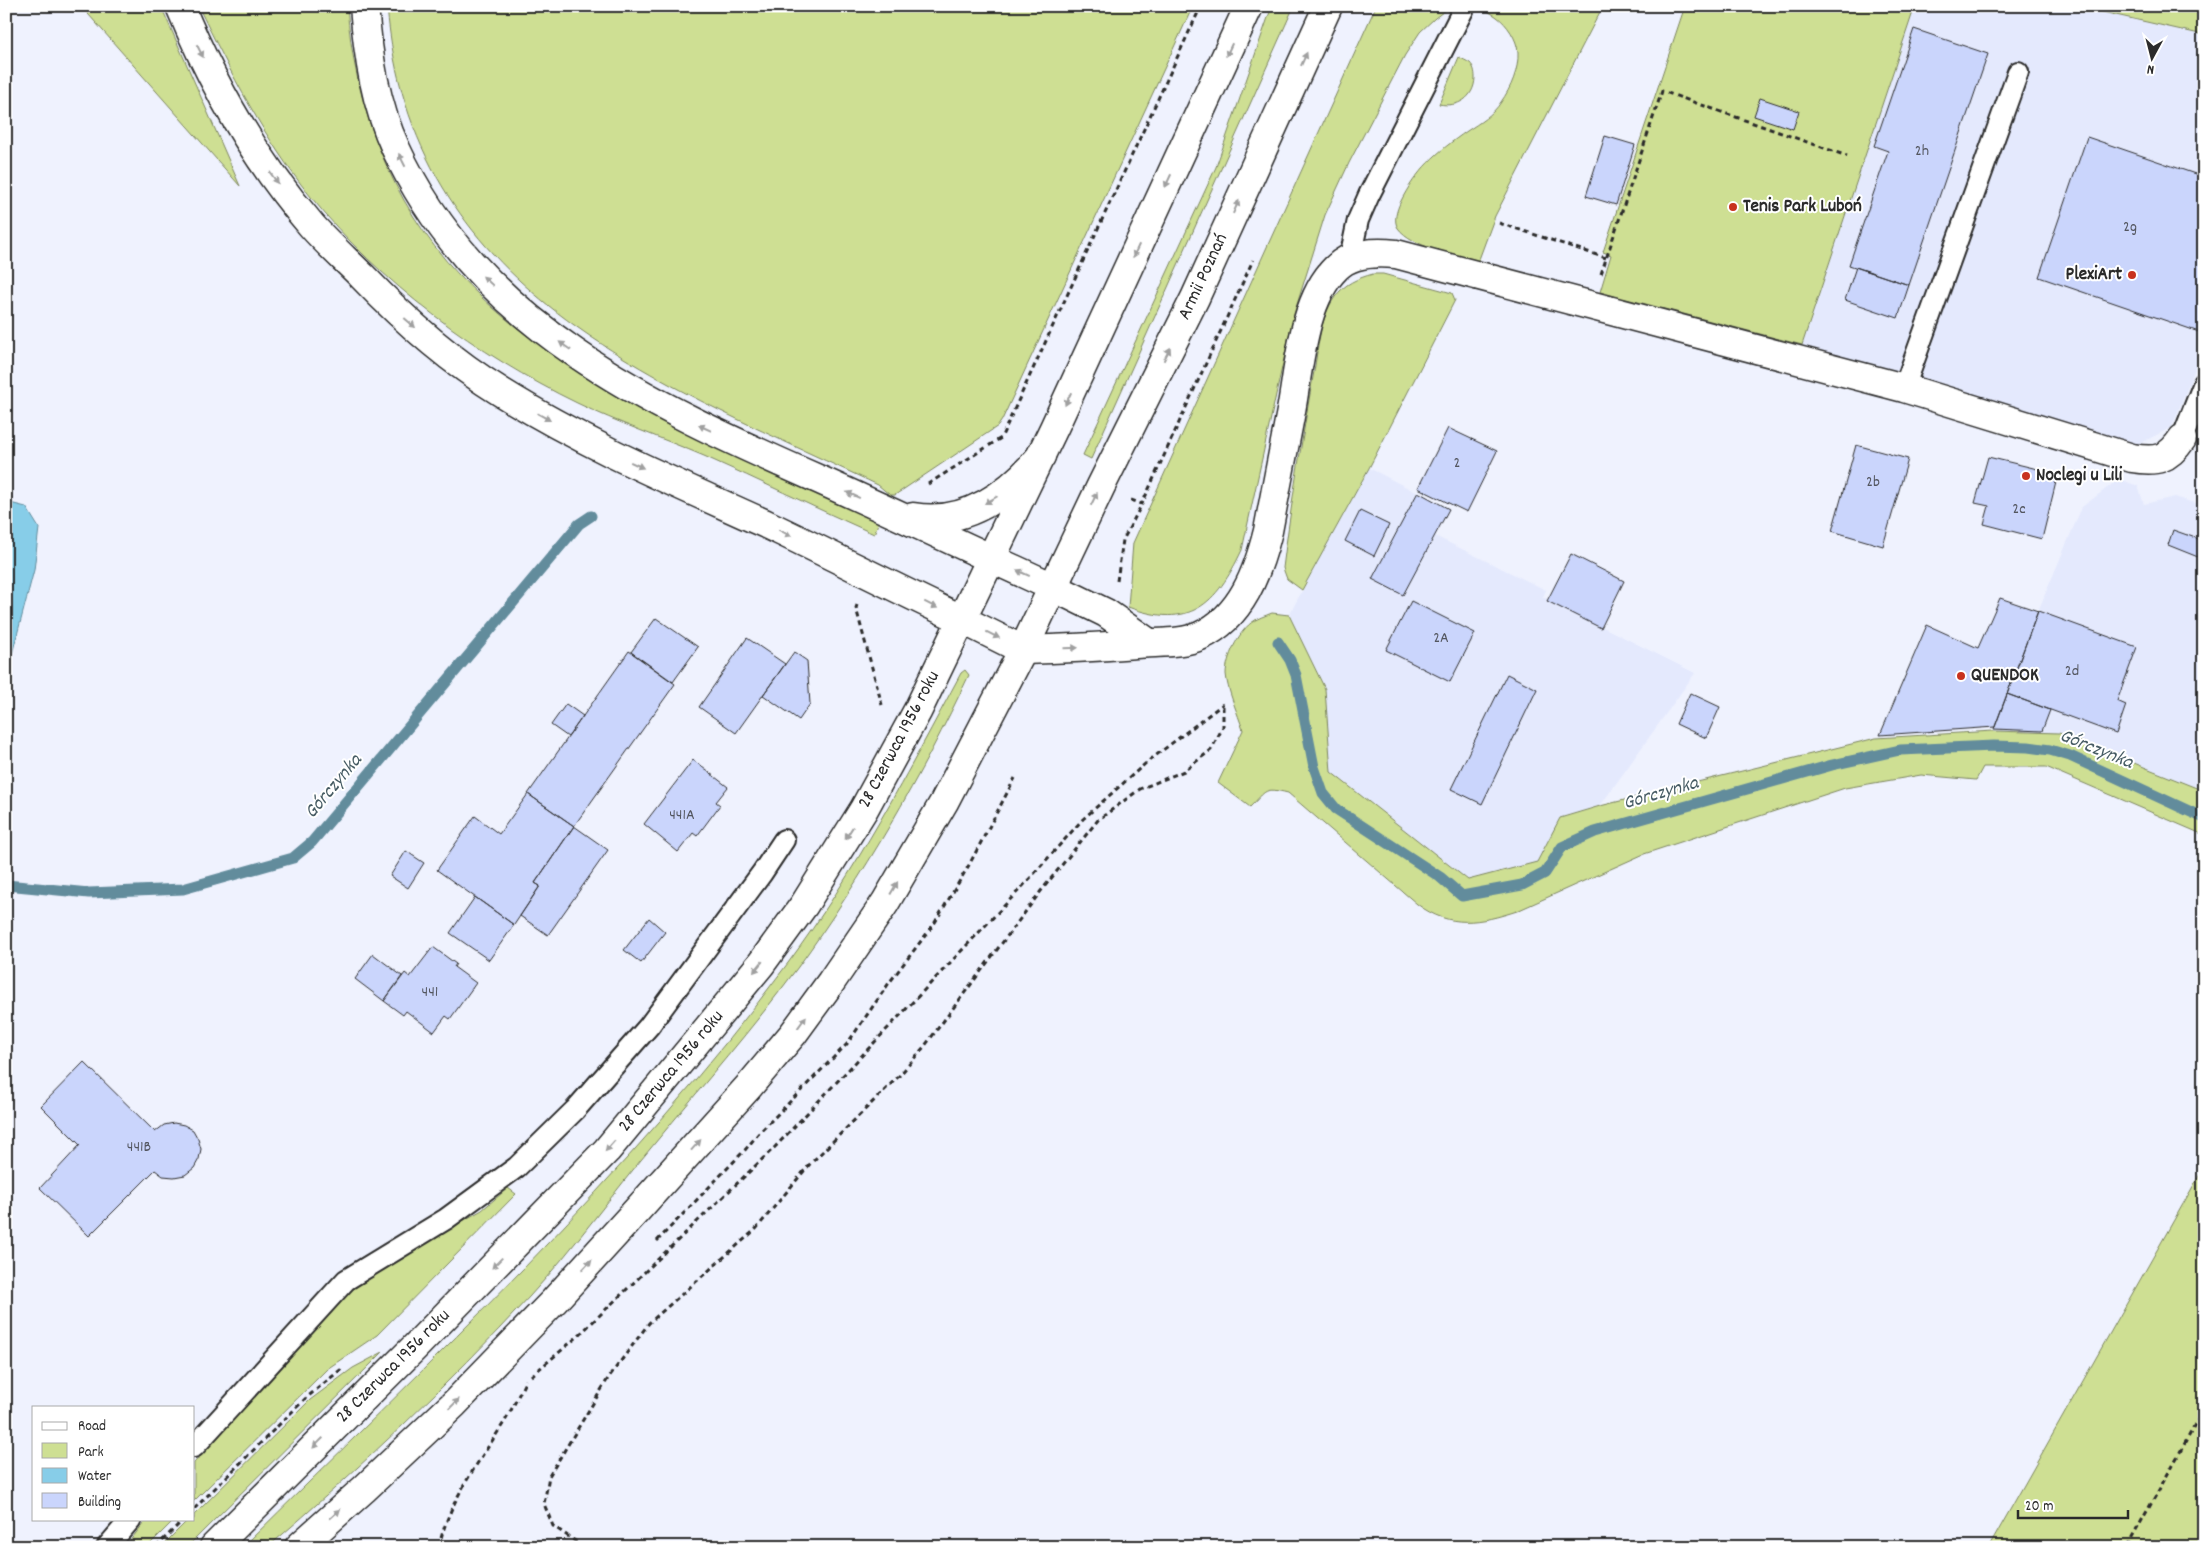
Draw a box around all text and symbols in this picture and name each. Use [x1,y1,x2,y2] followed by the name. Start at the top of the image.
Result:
[2128,32,2178,82] north arrow
[1224,43,1233,58] one-way arrow
[196,44,204,58] one-way arrow
[1300,52,1308,66] one-way arrow
[2146,59,2155,79] text: N
[1915,140,1929,163] house number: 2h
[398,153,406,167] one-way arrow
[269,171,280,184] one-way arrow
[1164,174,1172,188] one-way arrow
[1743,194,1862,221] place label: Tenis Park Luboń
[1233,200,1241,214] one-way arrow
[1727,201,1739,213] marker: Tenis Park Luboń
[2123,216,2137,239] house number: 2g
[1172,229,1236,325] street label: Armii Poznań
[1132,244,1140,258] one-way arrow
[2066,262,2122,289] place label: PlexiArt
[2126,269,2138,281] marker: PlexiArt
[482,275,494,287] one-way arrow
[403,317,416,328] one-way arrow
[558,341,572,351] one-way arrow
[1163,347,1171,361] one-way arrow
[1063,391,1072,406] one-way arrow
[537,413,552,421] one-way arrow
[698,423,712,431] one-way arrow
[1454,452,1461,475] house number: 2
[630,462,644,470] one-way arrow
[2036,463,2123,490] place label: Noclegi u Lili
[2020,470,2032,482] marker: Noclegi u Lili
[1866,471,1880,494] house number: 2b
[846,490,860,498] one-way arrow
[1090,492,1099,507] one-way arrow
[984,496,999,504] one-way arrow
[2012,498,2026,521] house number: 2c
[777,529,792,537] one-way arrow
[1016,569,1030,577] one-way arrow
[923,600,938,609] one-way arrow
[1433,627,1449,650] house number: 2A
[985,631,1000,639] one-way arrow
[1063,644,1079,652] one-way arrow
[2065,660,2079,683] house number: 2d
[1971,663,2039,690] place label: QUENDOK
[852,666,948,814] street label: 28 Czerwca 1956 roku
[1955,670,1967,682] marker: QUENDOK
[2055,723,2138,778] water label: Górczynka
[299,747,371,825] water label: Górczynka
[1620,769,1703,818] water label: Górczynka
[669,804,695,827] house number: 441A
[844,826,854,839] one-way arrow
[889,881,898,894] one-way arrow
[753,960,764,973] one-way arrow
[422,981,438,1004] house number: 441
[613,1005,731,1139] street label: 28 Czerwca 1956 roku
[797,1015,807,1029] one-way arrow
[127,1136,151,1159] house number: 441B
[690,1139,702,1151] one-way arrow
[604,1140,616,1152] one-way arrow
[491,1257,503,1269] one-way arrow
[581,1258,592,1271] one-way arrow
[331,1304,457,1430] street label: 28 Czerwca 1956 roku
[448,1398,460,1410] one-way arrow
[32,1406,195,1520] legend
[78,1416,106,1438] text: Road
[312,1436,324,1448] one-way arrow
[78,1442,104,1464] text: Park
[78,1466,112,1488] text: Water
[2018,1488,2128,1520] scale bar
[78,1492,121,1514] text: Building
[2025,1496,2053,1518] text: 20 m
[329,1509,342,1520] one-way arrow

